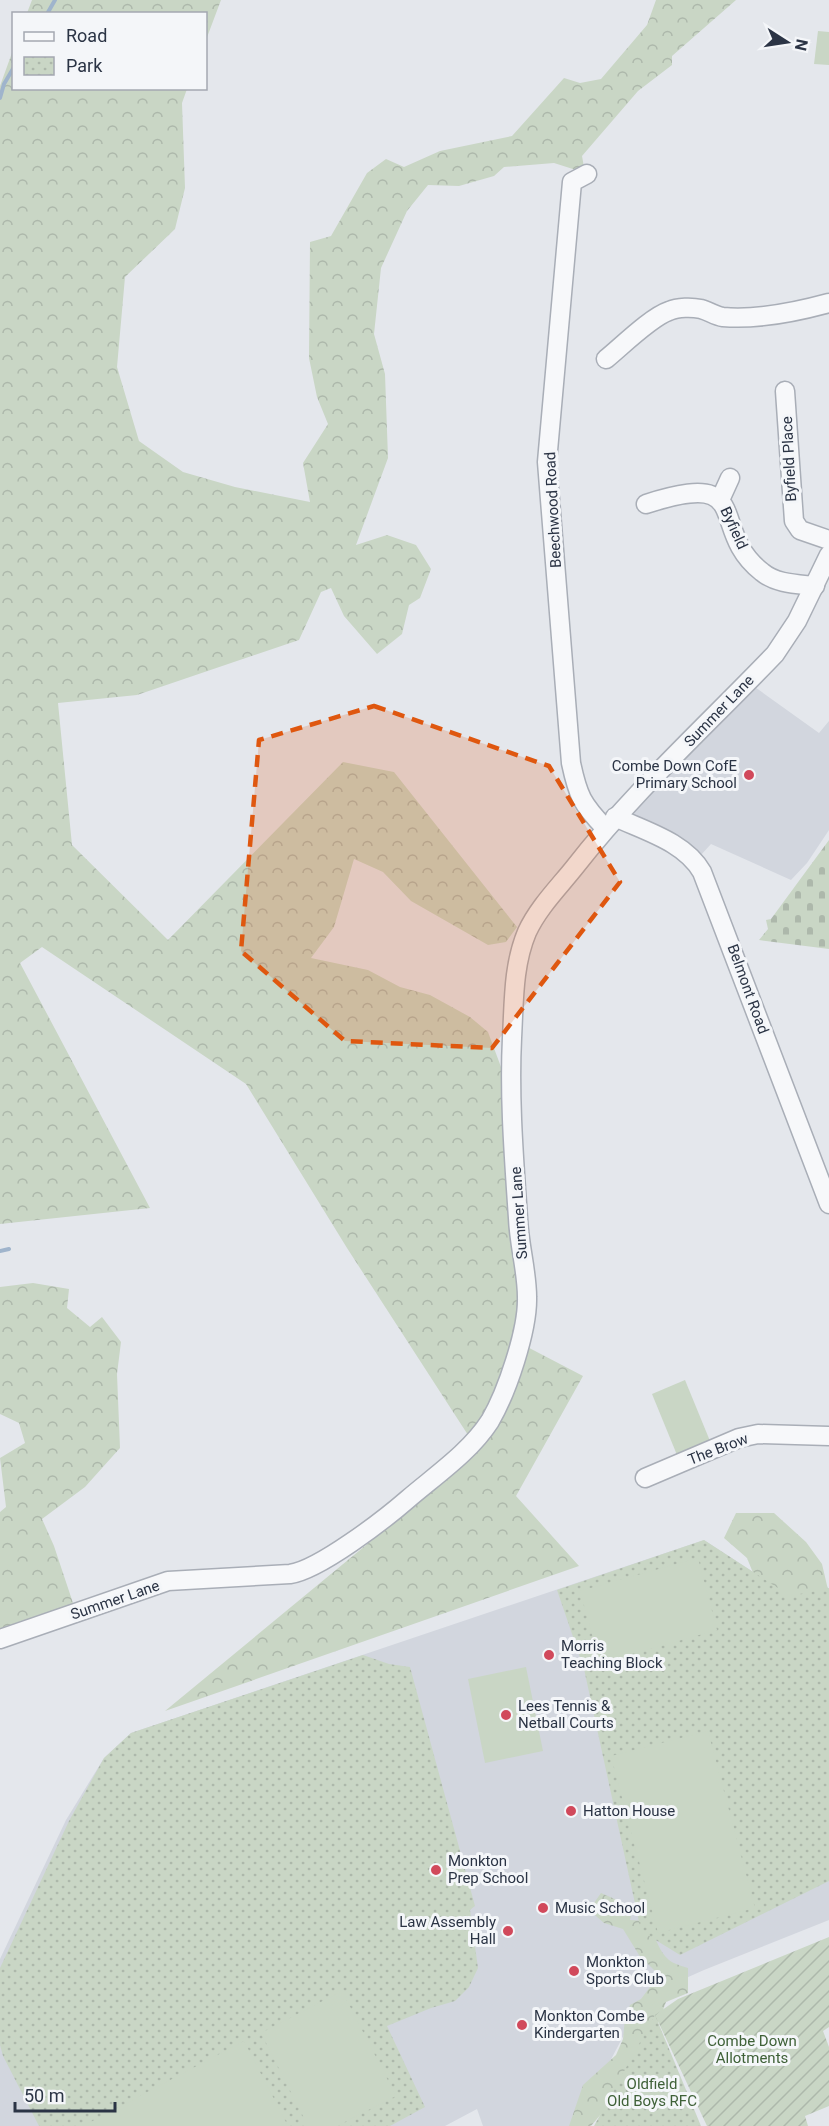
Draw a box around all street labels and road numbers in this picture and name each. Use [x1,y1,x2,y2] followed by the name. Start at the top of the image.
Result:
[778,416,800,502] street label: Byfield Place
[541,451,565,569] street label: Beechwood Road
[716,504,752,552] street label: Byfield
[680,671,758,751] street label: Summer Lane
[723,942,773,1036] street label: Belmont Road
[507,1166,531,1260] street label: Summer Lane
[685,1429,751,1469] street label: The Brow
[68,1576,162,1624] street label: Summer Lane

